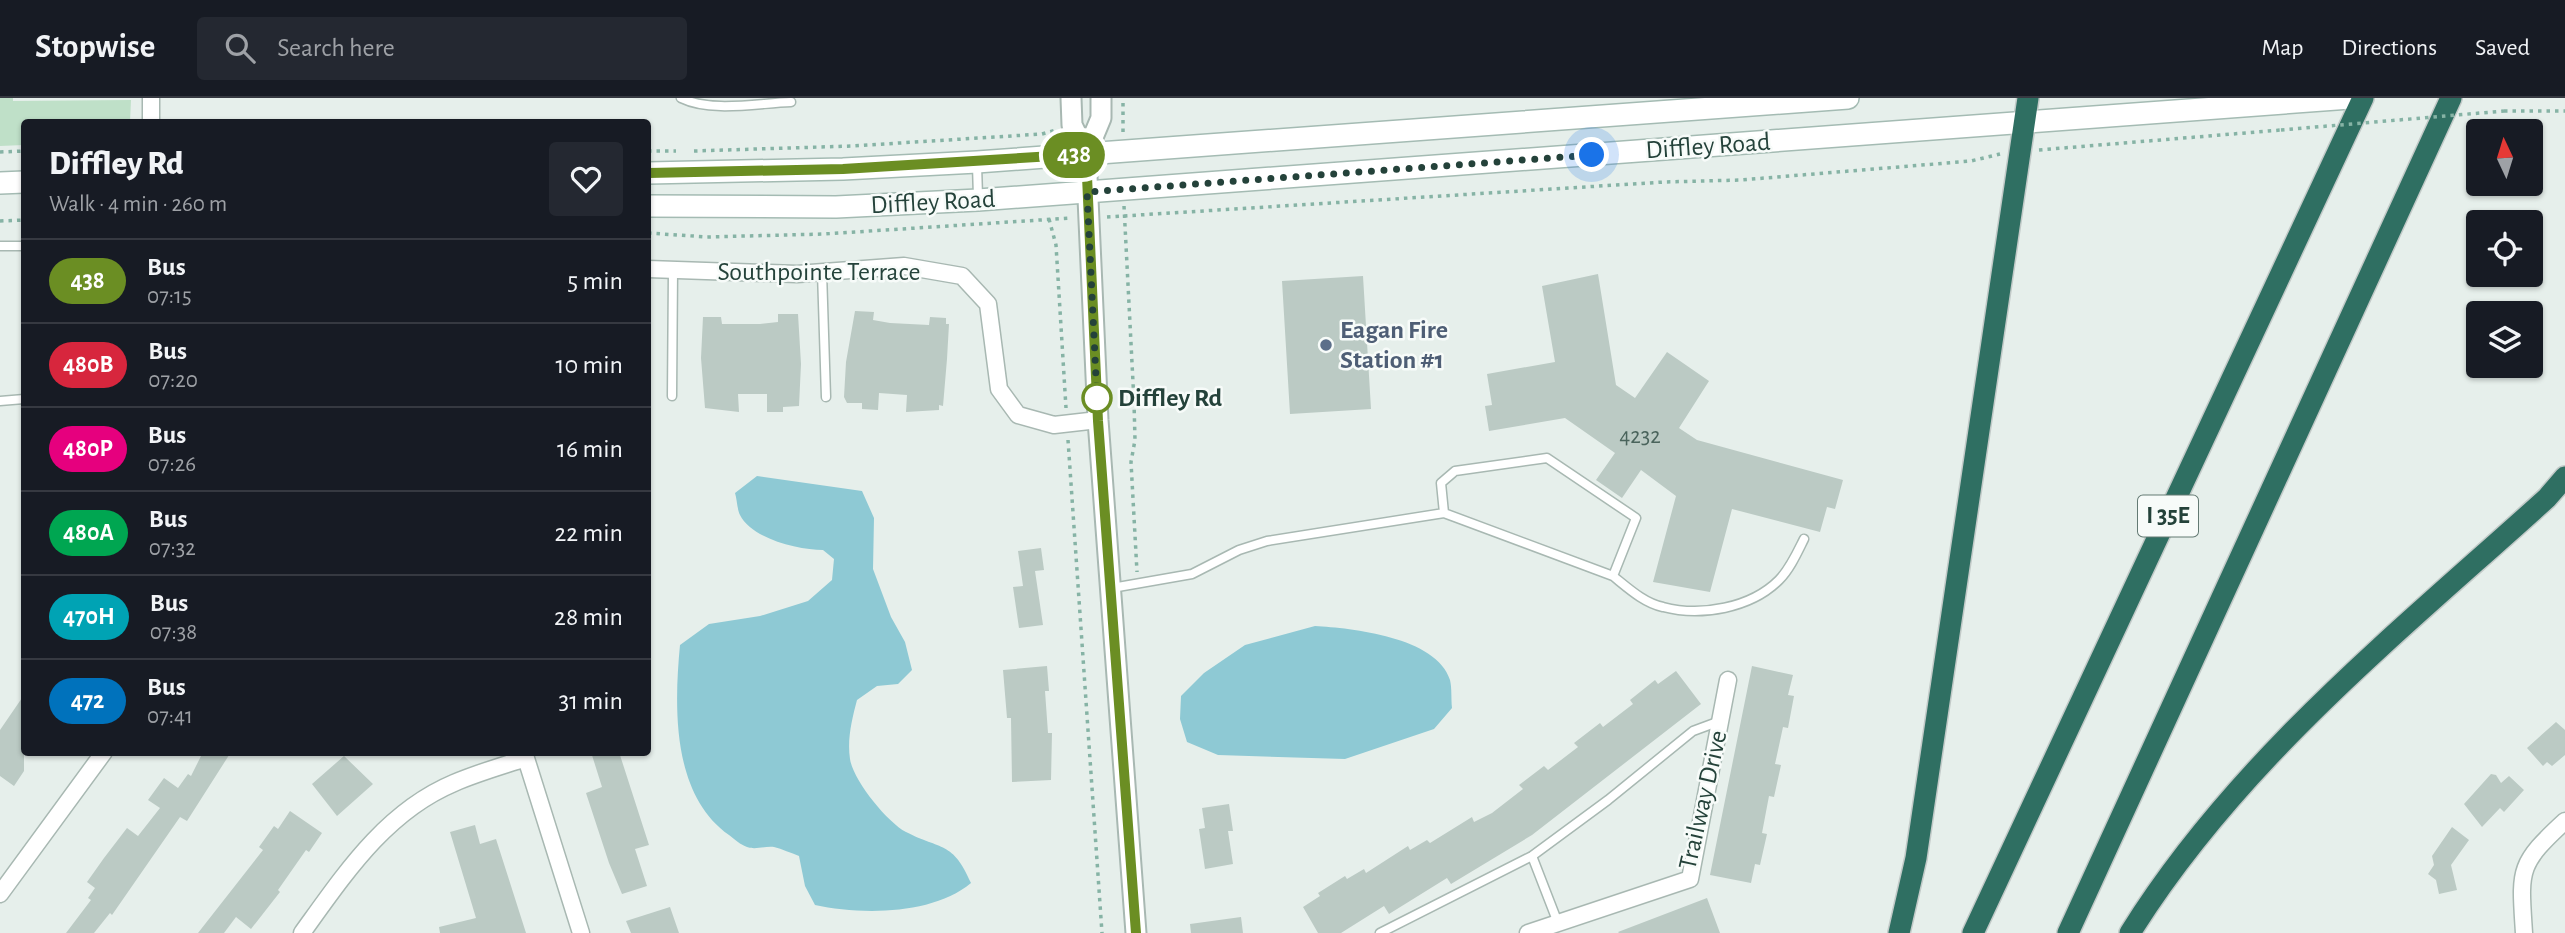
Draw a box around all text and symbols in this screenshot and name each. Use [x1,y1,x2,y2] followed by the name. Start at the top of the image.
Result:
[197,17,687,80] search box
[221,29,259,67] icon: search
[35,31,155,64] text: Stopwise
[277,35,395,61] text: Search here
[2261,36,2303,60] text: Map
[2341,36,2437,60] text: Directions
[2475,36,2530,60] text: Saved
[2466,119,2543,196] north arrow
[2466,119,2543,378] map controls
[1645,129,1771,163] street label: Diffley Road
[1034,132,1114,178] line badge: 438
[1574,137,1609,172] your location
[549,142,623,216] button: heart
[1057,143,1091,167] text: 438
[49,148,184,181] text: Diffley Rd
[870,186,996,218] street label: Diffley Road
[49,193,227,216] text: Walk · 4 min · 260 m
[2466,210,2543,287] button: locate
[147,254,186,280] text: Bus
[717,259,921,285] street label: Southpointe Terrace
[567,268,623,294] text: 5 min
[70,269,105,293] text: 438
[147,285,192,308] text: 07:15
[2466,301,2543,378] button: layers
[1340,317,1448,373] place label: Eagan Fire Station #1
[1318,337,1334,353] marker: Eagan Fire Station #1
[148,338,187,364] text: Bus
[556,352,623,378] text: 10 min
[63,353,113,377] text: 480B
[148,369,198,392] text: 07:20
[1082,383,1112,413] marker: Diffley Rd
[1118,385,1222,411] place label: Diffley Rd
[148,422,186,448] text: Bus
[1619,425,1661,448] house number: 4232
[557,436,623,462] text: 16 min
[63,437,113,461] text: 480P
[148,453,196,476] text: 07:26
[2138,496,2198,536] road number: I 35E
[149,506,187,532] text: Bus
[555,520,623,546] text: 22 min
[63,521,114,545] text: 480A
[149,537,196,560] text: 07:32
[150,590,188,616] text: Bus
[554,604,623,630] text: 28 min
[63,605,115,629] text: 470H
[150,621,197,644] text: 07:38
[147,674,186,700] text: Bus
[559,688,623,714] text: 31 min
[71,689,104,713] text: 472
[147,705,193,728] text: 07:41
[1674,728,1732,872] street label: Trailway Drive

